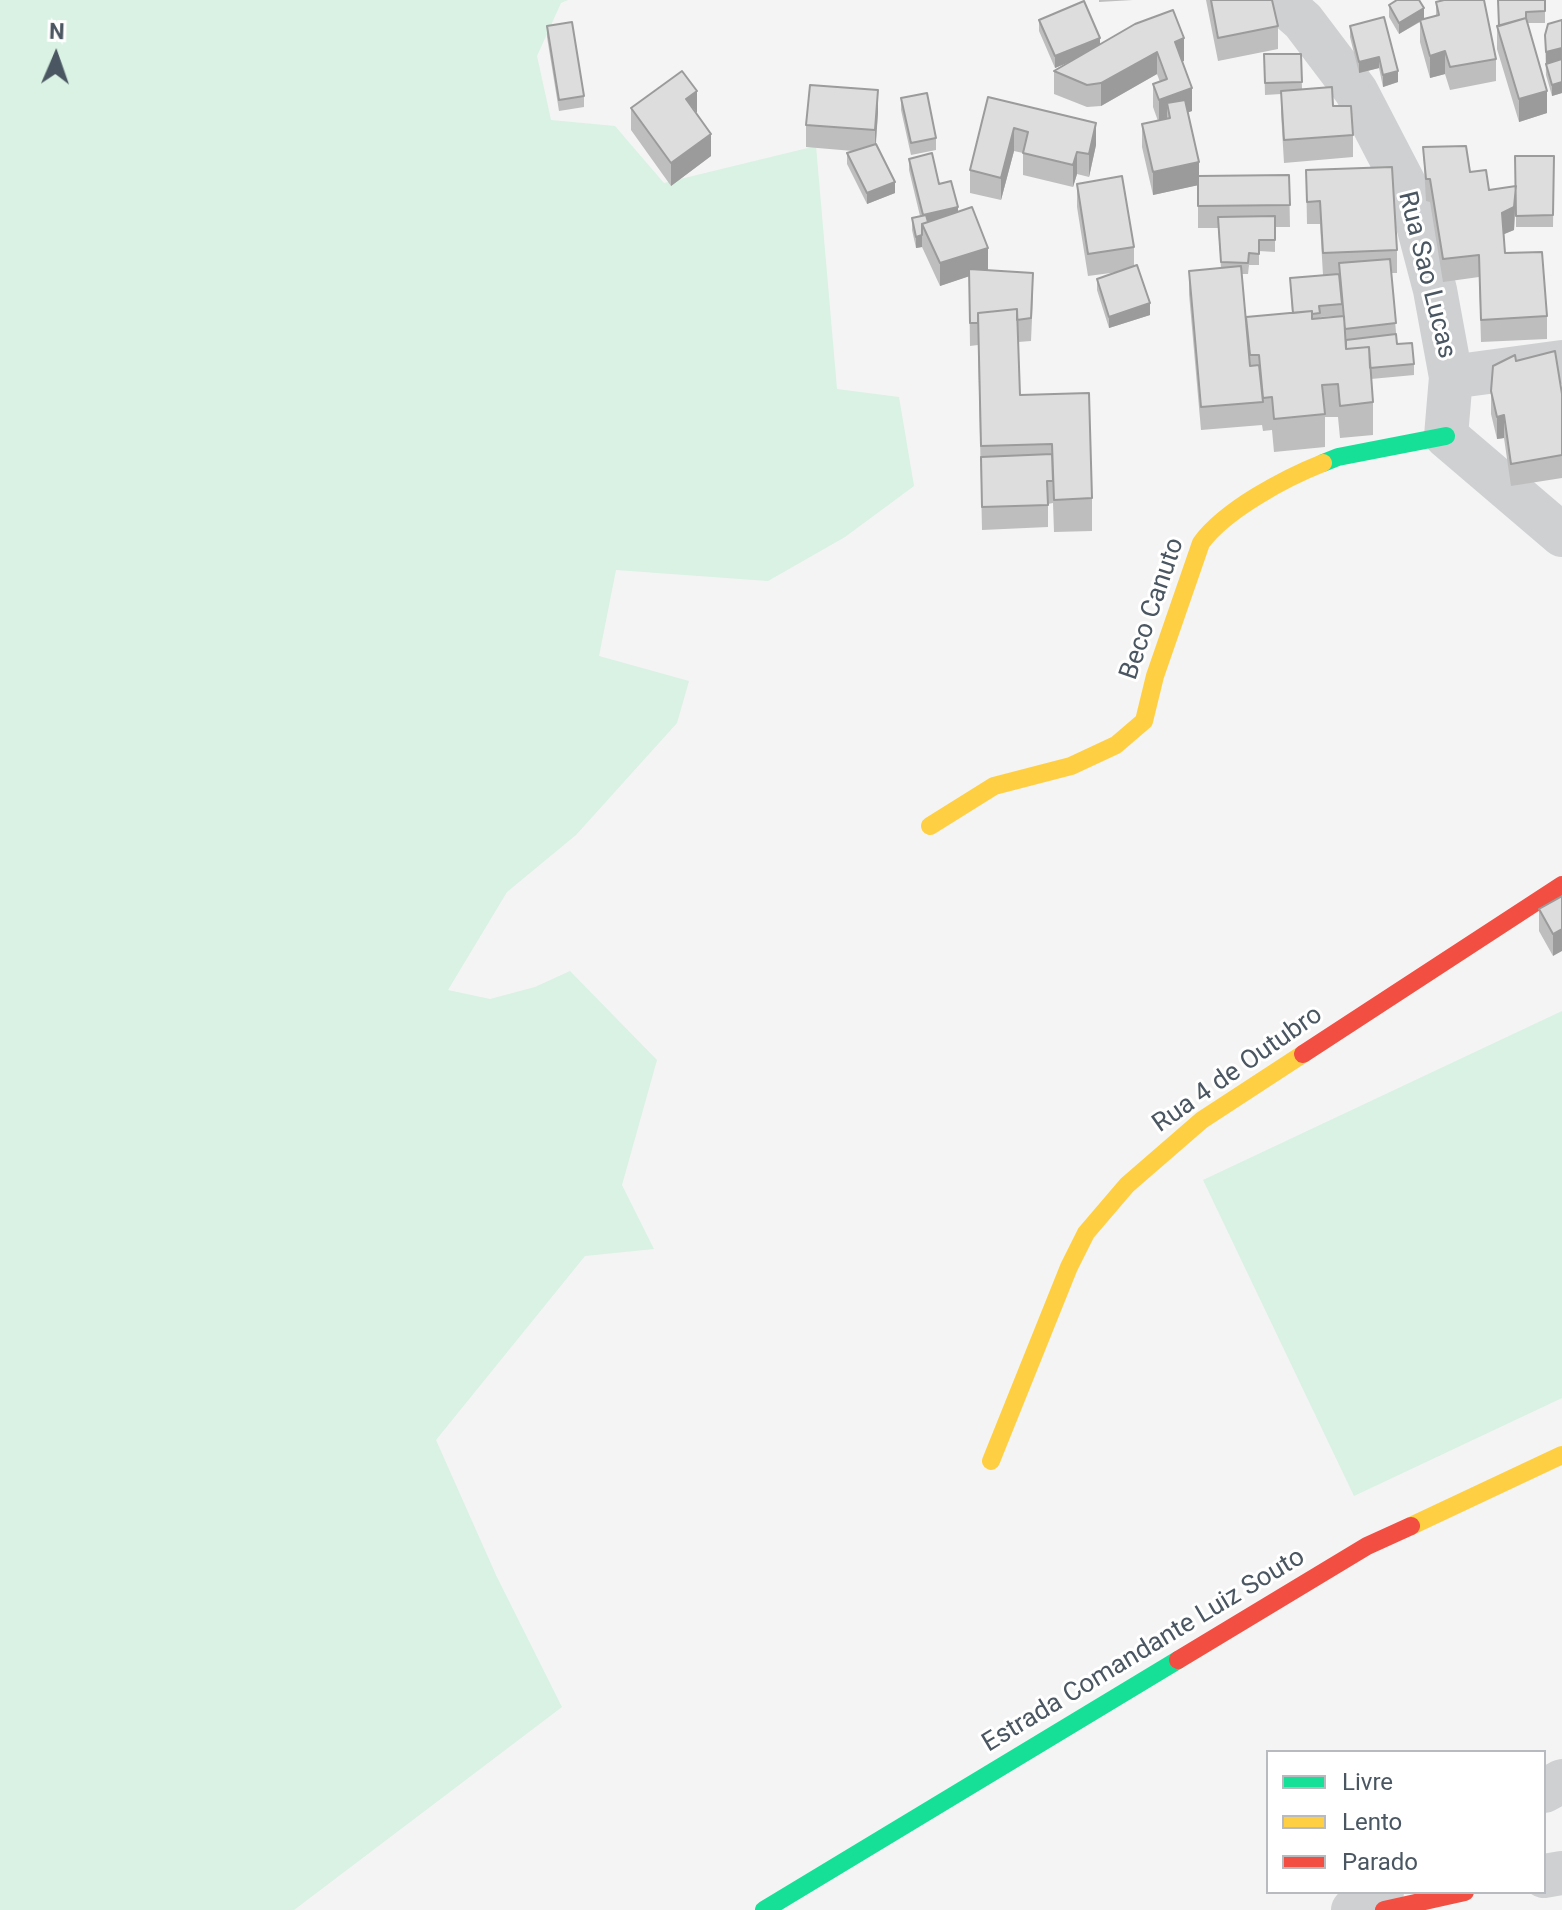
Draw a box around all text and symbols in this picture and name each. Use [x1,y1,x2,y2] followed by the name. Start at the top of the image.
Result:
[16,16,96,96] north arrow
[49,19,65,44] text: N
[1390,188,1462,362] street label: Rua Sao Lucas
[1114,534,1192,684] street label: Beco Canuto
[1147,1000,1329,1140] street label: Rua 4 de Outubro
[977,1542,1311,1760] street label: Estrada Comandante Luiz Souto
[1266,1750,1546,1894] legend
[1342,1768,1393,1796] text: Livre
[1342,1808,1402,1836] text: Lento
[1342,1848,1418,1876] text: Parado

